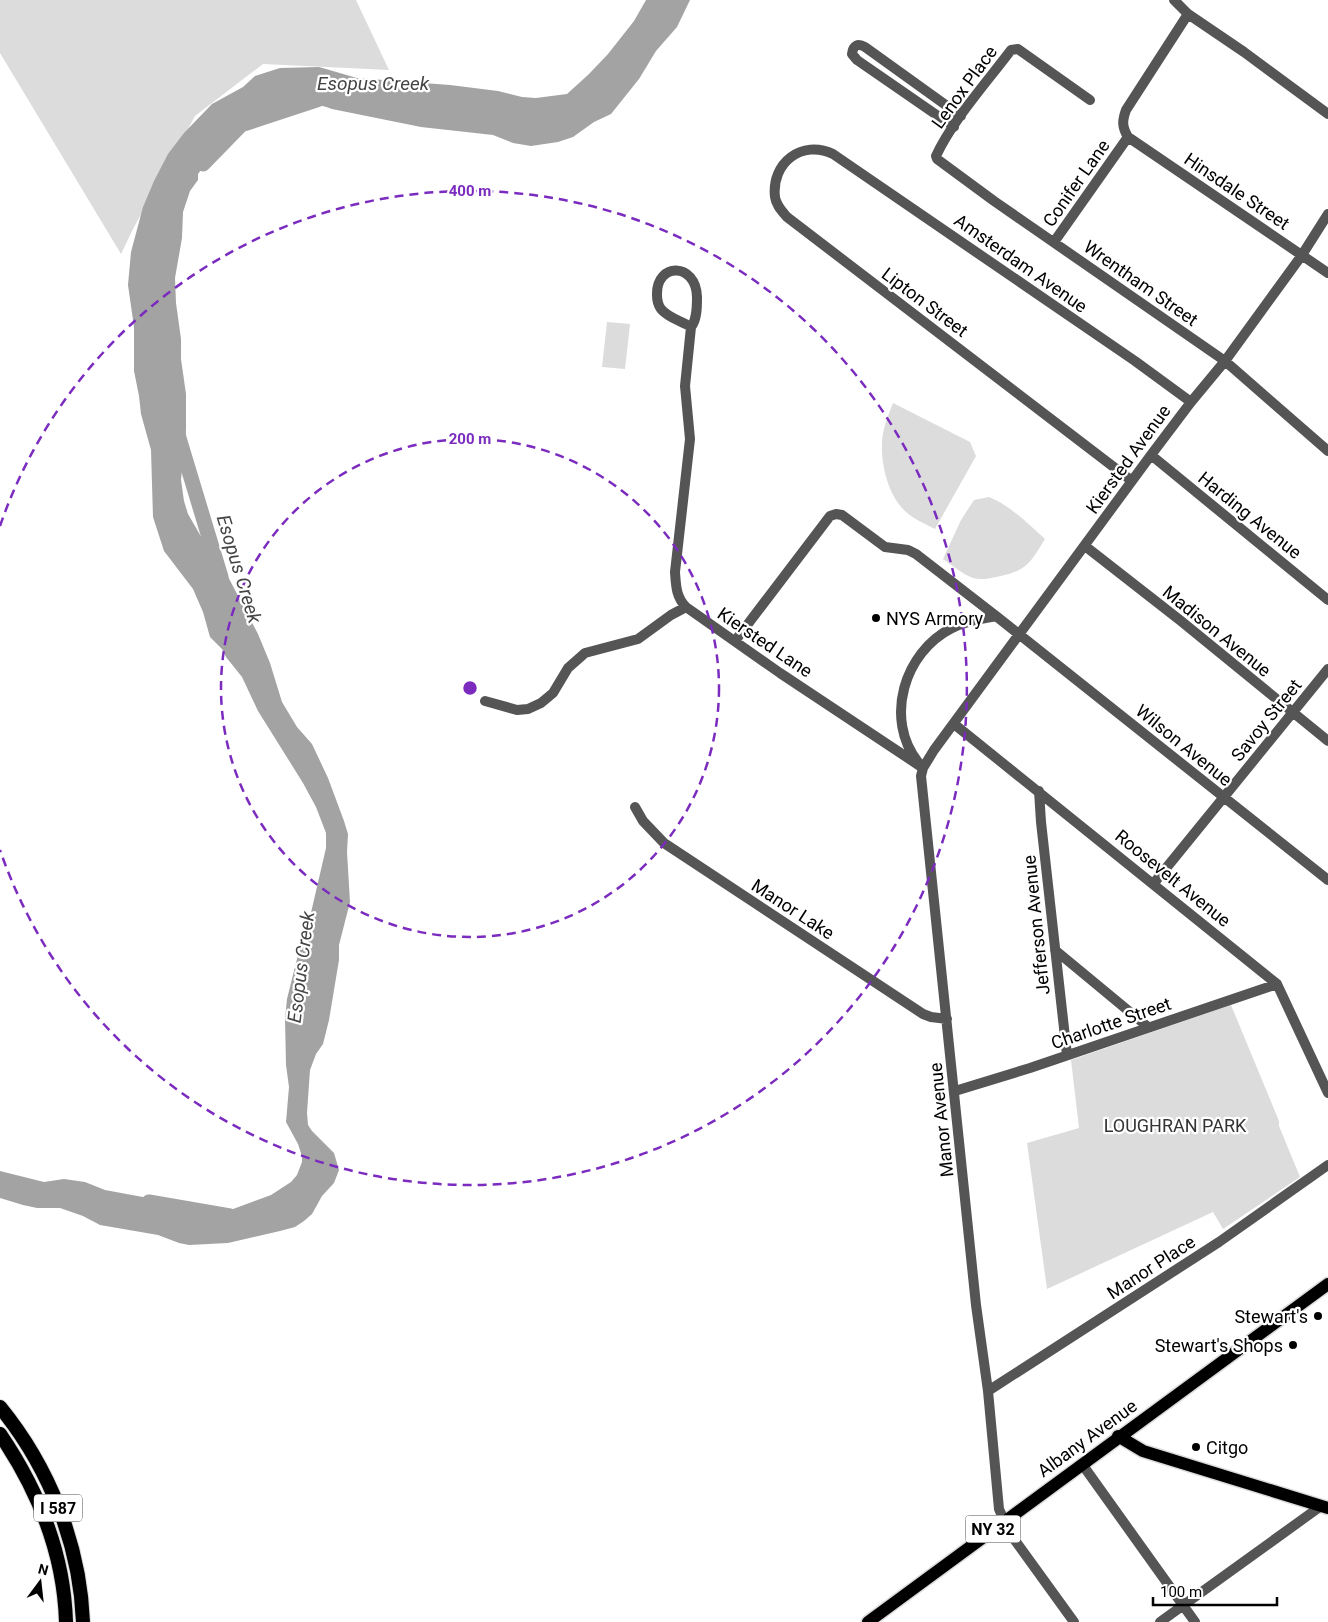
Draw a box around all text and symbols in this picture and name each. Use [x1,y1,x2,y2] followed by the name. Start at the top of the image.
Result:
[927,42,1001,132] street label: Lenox Place
[317,72,430,95] water label: Esopus Creek
[1038,135,1114,231] street label: Conifer Lane
[1180,148,1294,234] street label: Hinsdale Street
[449,182,491,200] text: 400 m
[951,209,1091,317] street label: Amsterdam Avenue
[1080,236,1202,330] street label: Wrentham Street
[878,263,972,341] street label: Lipton Street
[1081,400,1175,518] street label: Kiersted Avenue
[449,430,491,448] text: 200 m
[1194,467,1306,563] street label: Harding Avenue
[212,512,267,627] water label: Esopus Creek
[1159,581,1275,681] street label: Madison Avenue
[714,603,816,681] street label: Kiersted Lane
[886,608,984,629] place label: NYS Armory
[870,612,882,624] marker: NYS Armory
[1227,675,1306,765] street label: Savoy Street
[461,679,479,697] centre of rings
[1132,700,1236,790] street label: Wilson Avenue
[1111,825,1235,931] street label: Roosevelt Avenue
[1018,854,1054,996] street label: Jefferson Avenue
[748,875,838,943] street label: Manor Lake
[283,909,319,1024] water label: Esopus Creek
[1048,993,1174,1053] street label: Charlotte Street
[925,1062,957,1178] street label: Manor Avenue
[1104,1115,1247,1136] park label: LOUGHRAN PARK
[1103,1231,1199,1303] street label: Manor Place
[1234,1306,1308,1327] place label: Stewart's
[1312,1310,1324,1322] marker: Stewart's
[1155,1335,1283,1356] place label: Stewart's Shops
[1287,1339,1299,1351] marker: Stewart's Shops
[1033,1395,1141,1481] street label: Albany Avenue
[1206,1437,1248,1458] place label: Citgo
[1190,1441,1202,1453] marker: Citgo
[34,1495,82,1522] road number: I 587
[966,1516,1020,1542] road number: NY 32
[15,1557,65,1607] north arrow
[37,1560,50,1578] text: N
[1153,1574,1277,1606] scale bar
[1160,1583,1202,1601] text: 100 m

